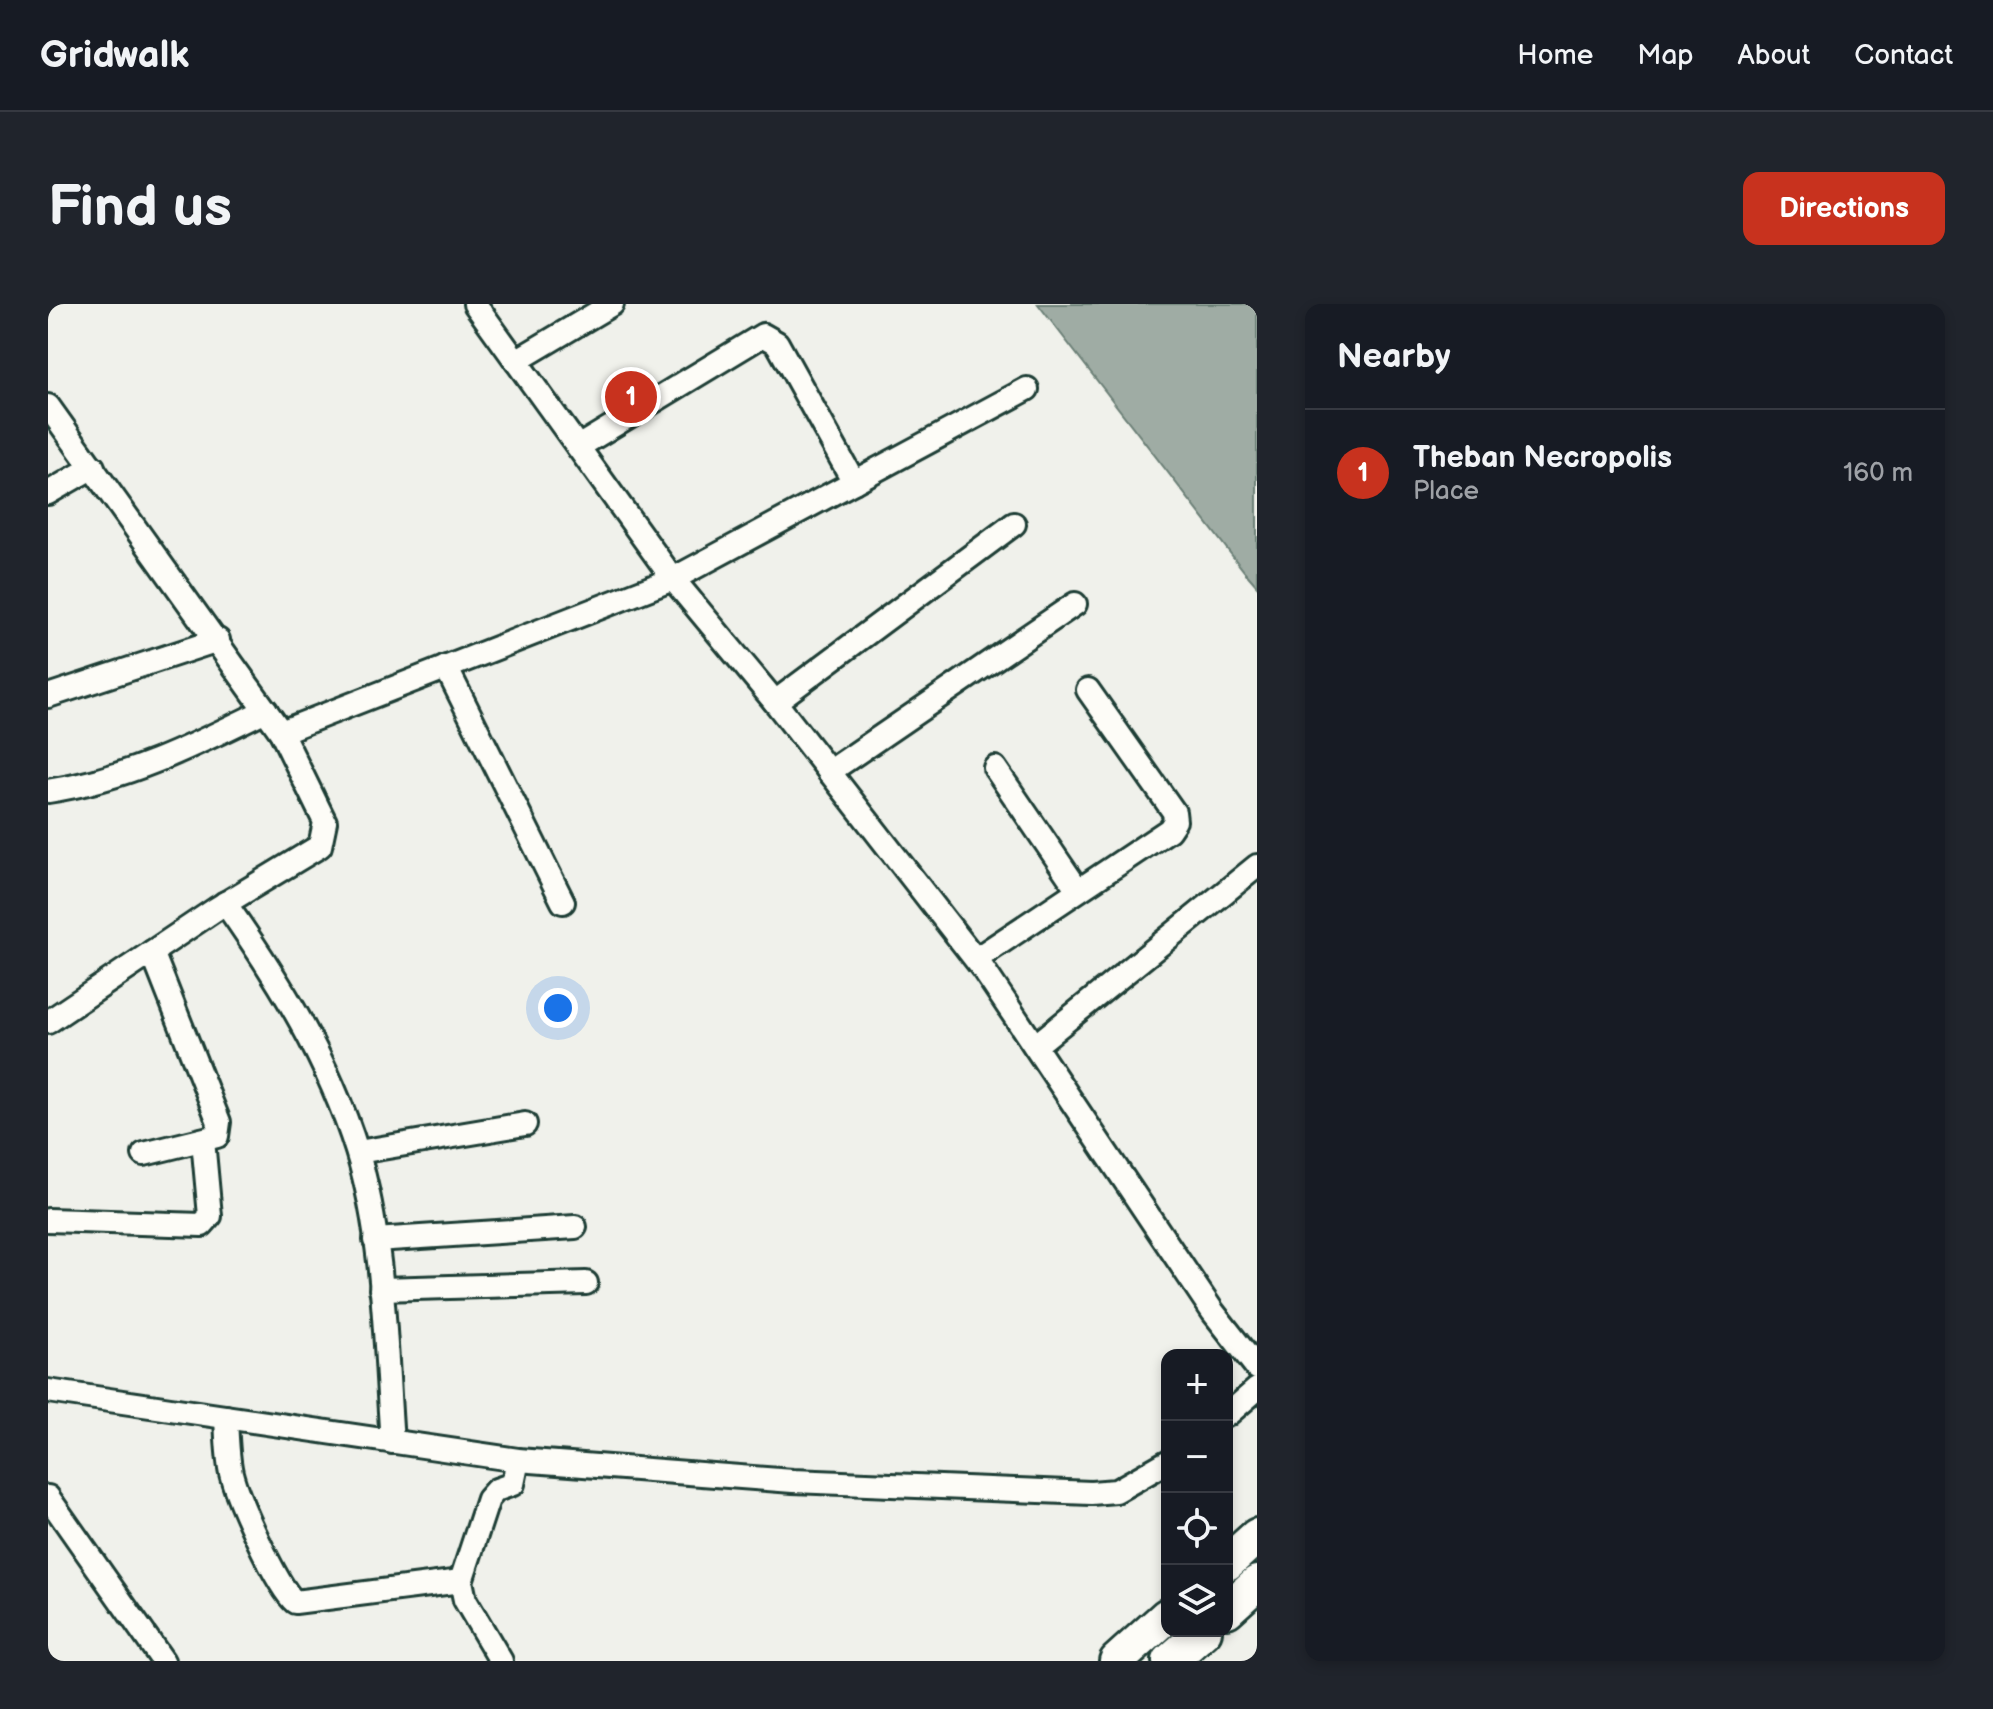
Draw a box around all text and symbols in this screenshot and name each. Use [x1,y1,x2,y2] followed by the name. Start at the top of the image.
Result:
[40,33,189,78] text: Gridwalk
[1517,39,1593,72] text: Home
[1637,39,1694,72] text: Map
[1738,39,1810,72] text: About
[1854,39,1953,72] text: Contact
[1743,172,1945,245] button: Directions
[48,175,232,242] text: Find us
[1337,336,1451,377] text: Nearby
[605,367,657,427] pin: 1
[1413,440,1672,476] text: Theban Necropolis
[1358,458,1368,489] text: 1
[1843,458,1913,489] text: 160 m
[1413,476,1479,507] text: Place
[538,988,578,1028] your location
[1161,1349,1233,1637] map controls
[1161,1349,1233,1421] button: +
[1161,1421,1233,1493] button: −
[1161,1493,1233,1565] button: locate
[1161,1565,1233,1637] button: layers

